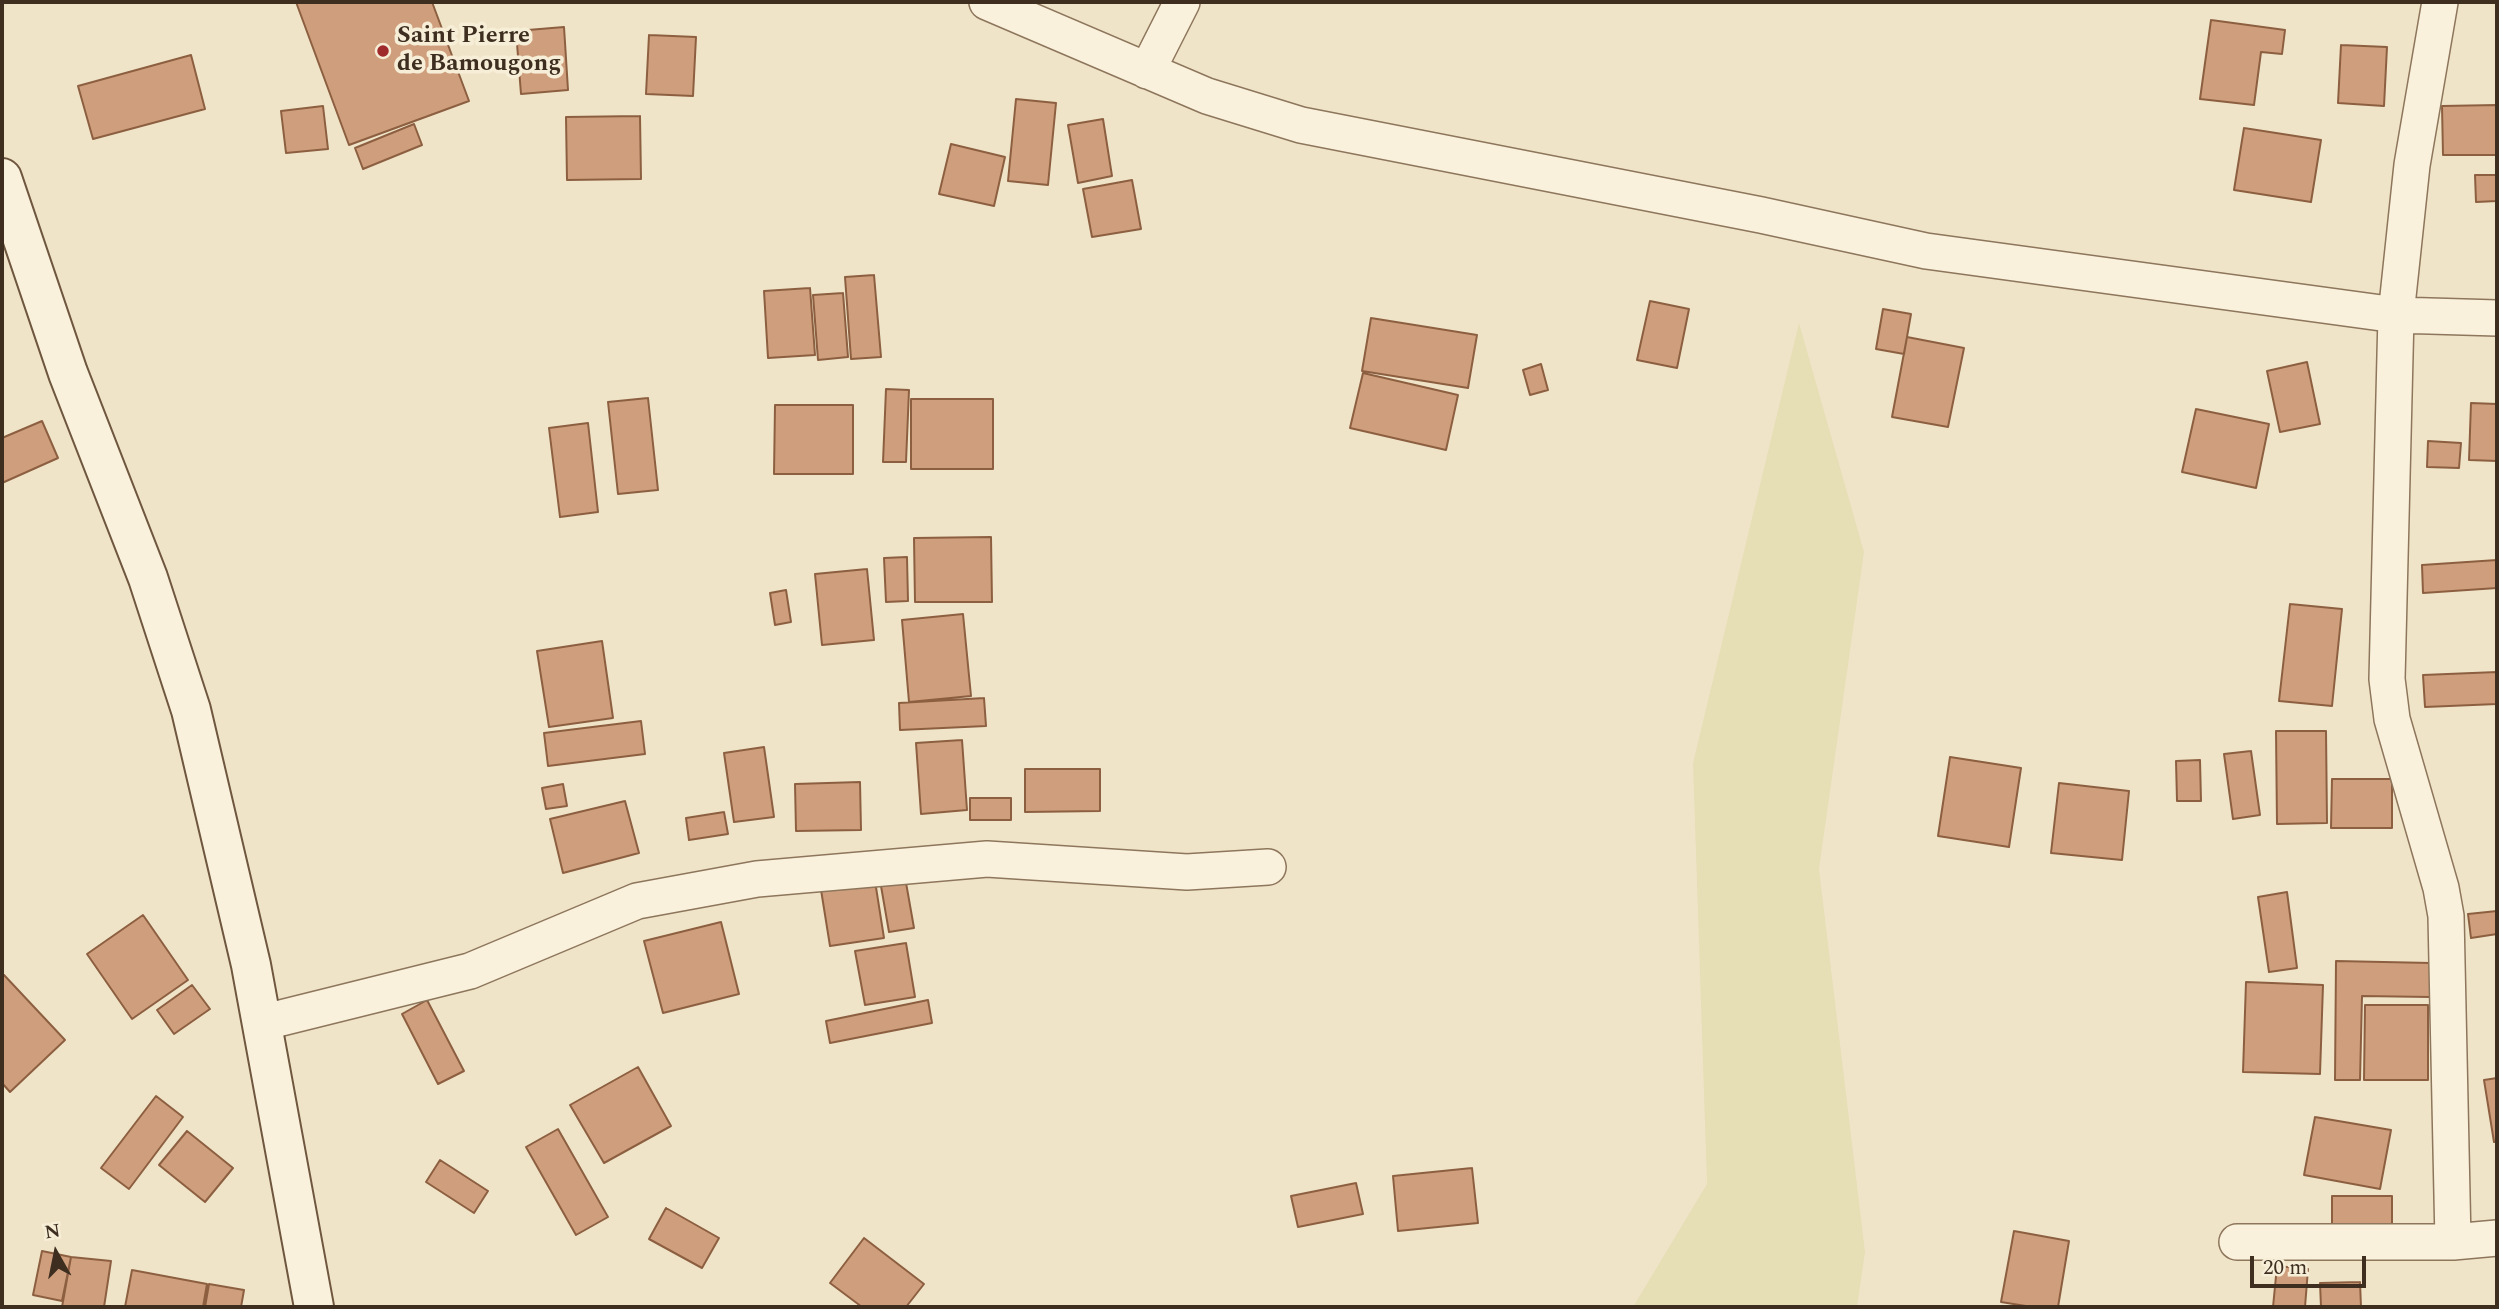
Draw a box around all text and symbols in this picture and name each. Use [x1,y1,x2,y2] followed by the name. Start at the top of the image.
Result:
[397,23,561,79] place label: Saint Pierre de Bamougong
[375,43,391,59] marker: Saint Pierre de Bamougong
[43,1216,63,1247] text: N
[21,1218,91,1288] north arrow
[2254,1242,2370,1286] scale bar
[2263,1252,2307,1284] text: 20 m

